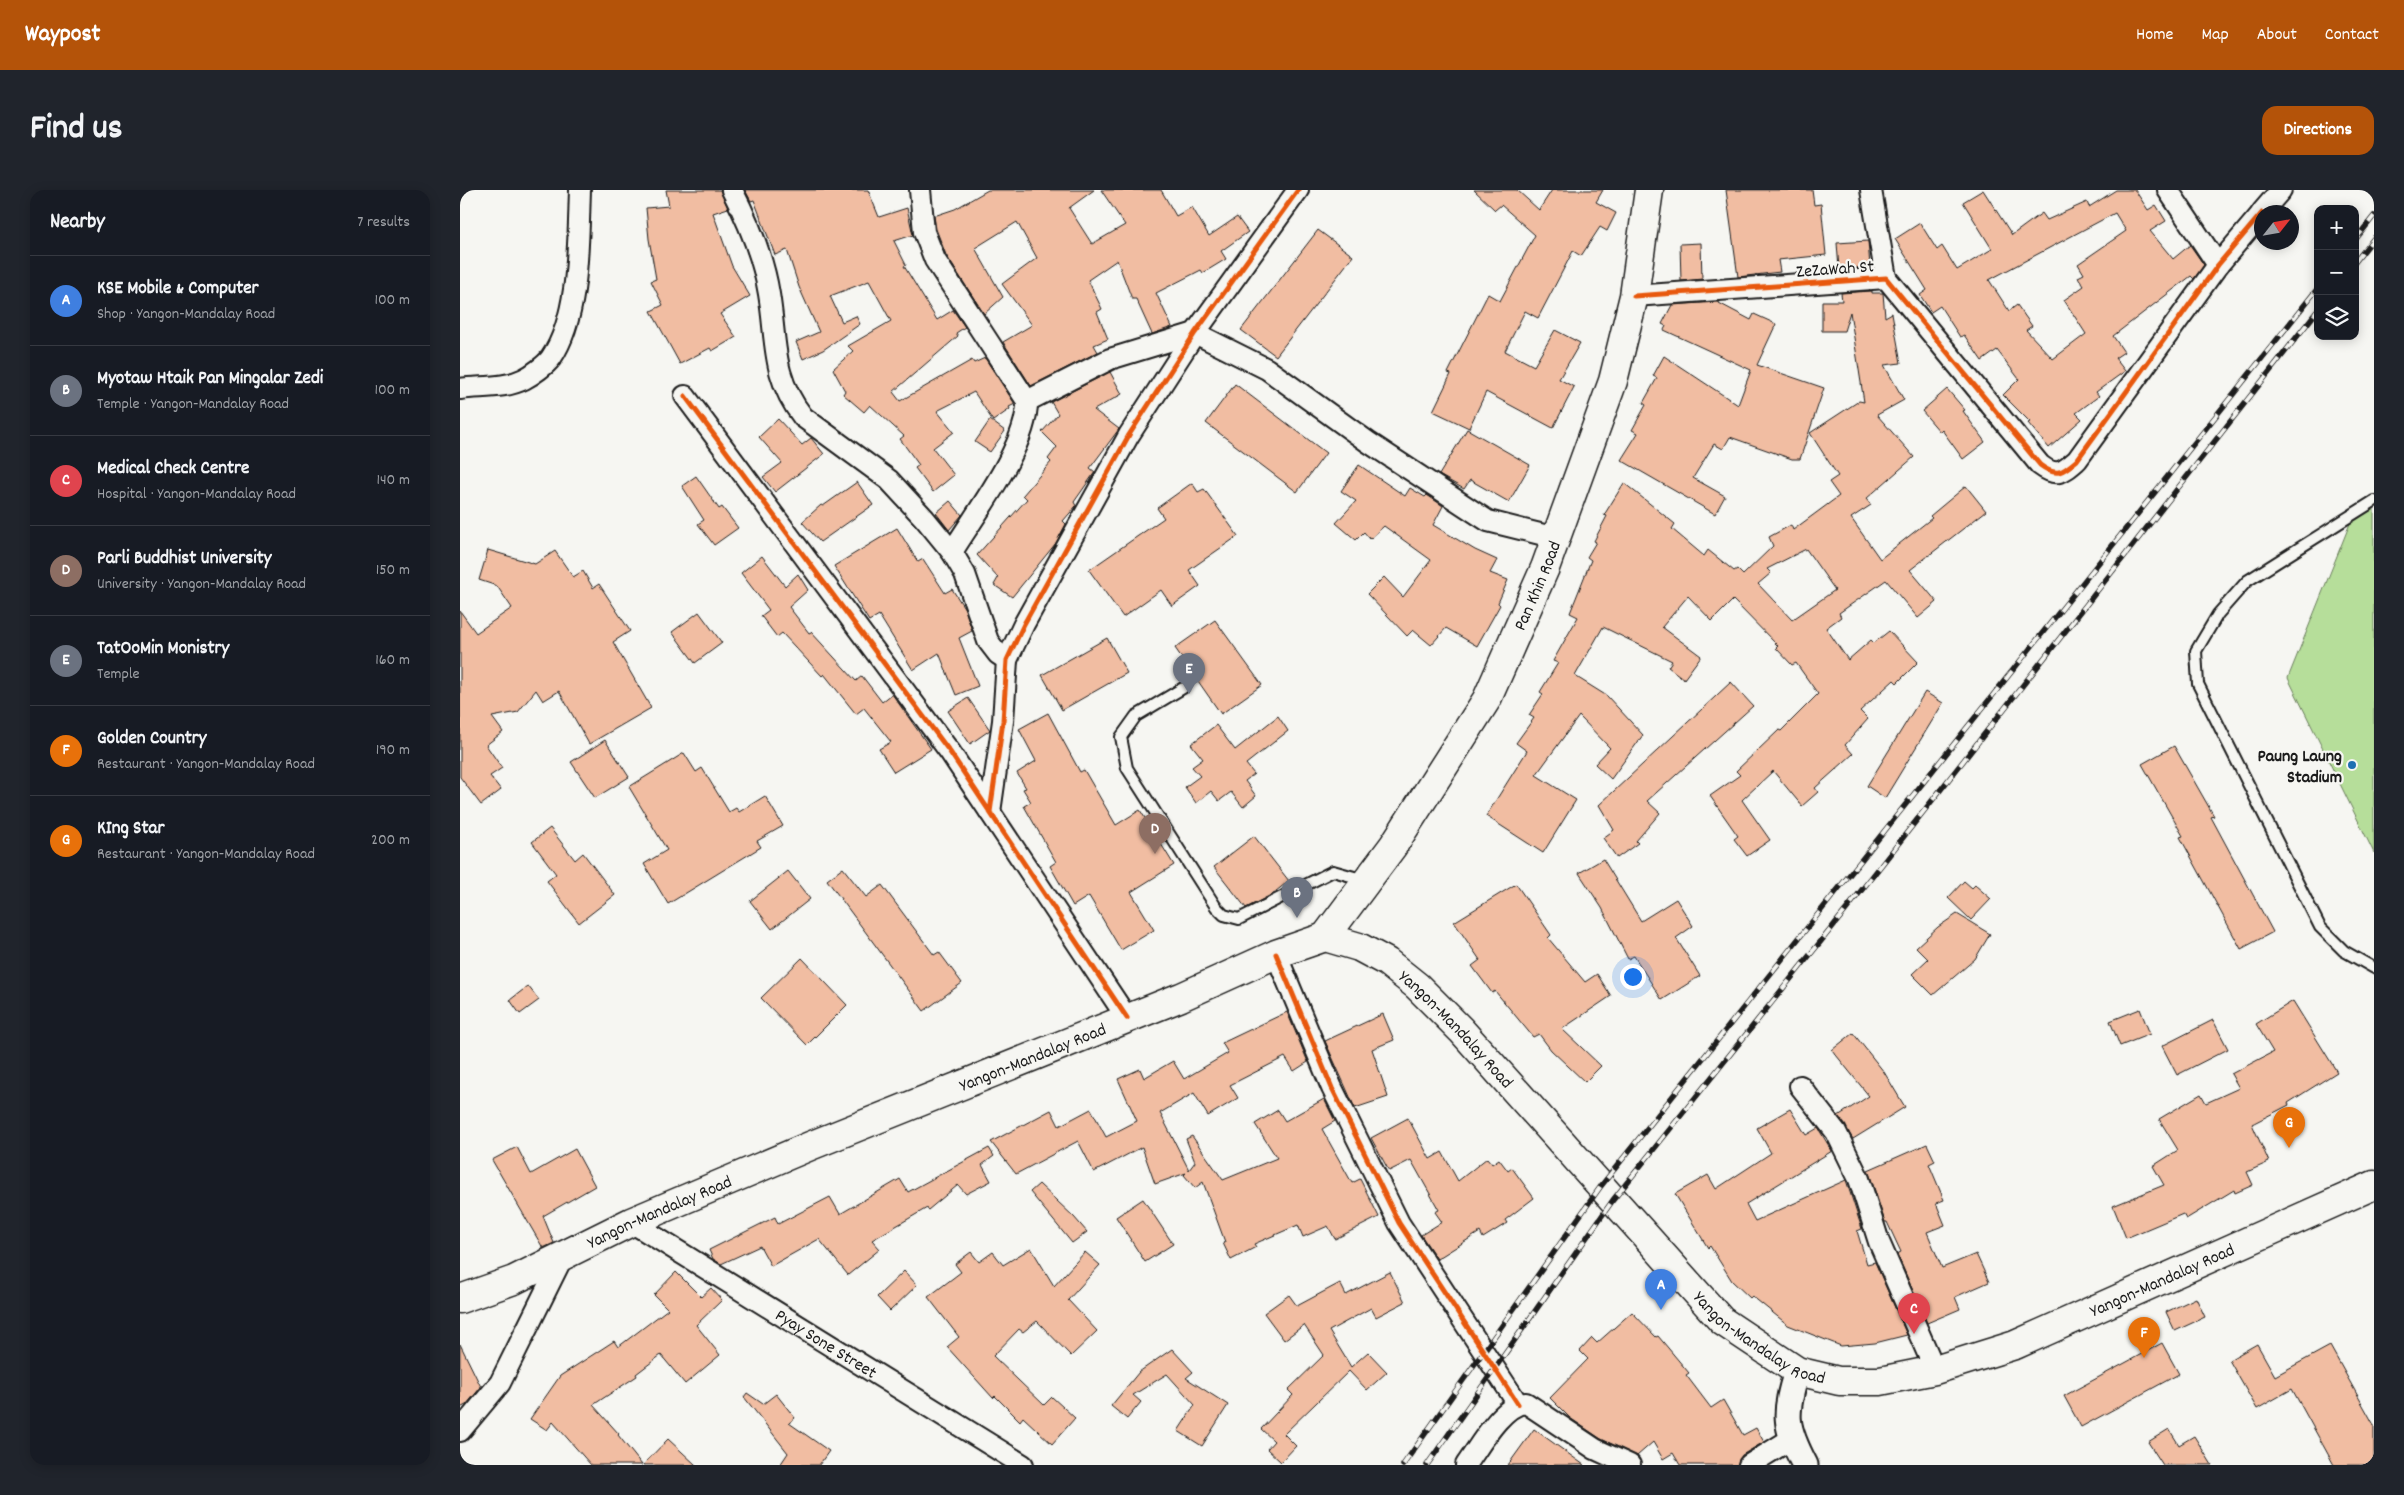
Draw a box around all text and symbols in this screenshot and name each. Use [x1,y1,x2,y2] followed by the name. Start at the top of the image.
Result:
[25,18,100,52] text: Waypost
[2136,23,2173,48] text: Home
[2201,23,2229,48] text: Map
[2257,23,2297,48] text: About
[2325,23,2379,48] text: Contact
[30,105,122,155] text: Find us
[2262,106,2374,155] button: Directions
[2254,205,2299,250] north arrow
[2314,205,2359,340] map controls
[2314,205,2359,250] button: +
[50,208,105,238] text: Nearby
[357,211,410,234] text: 7 results
[2314,250,2359,295] button: −
[1795,255,1875,286] street label: ZeZaWah St
[97,276,259,303] text: KSE Mobile & Computer
[62,289,70,312] text: A
[374,289,410,312] text: 100 m
[2314,295,2359,340] button: layers
[97,303,275,326] text: Shop · Yangon-Mandalay Road
[97,366,323,393] text: Myotaw Htaik Pan Mingalar Zedi
[62,379,70,402] text: B
[374,379,410,402] text: 100 m
[97,393,289,416] text: Temple · Yangon-Mandalay Road
[97,456,249,483] text: Medical Check Centre
[62,469,70,492] text: C
[376,469,410,492] text: 140 m
[97,483,296,506] text: Hospital · Yangon-Mandalay Road
[1509,538,1569,635] street label: Pan Khin Road
[97,546,271,573] text: Parli Buddhist University
[62,559,70,582] text: D
[376,559,410,582] text: 150 m
[97,573,306,596] text: University · Yangon-Mandalay Road
[97,636,229,663] text: TatOoMin Monistry
[62,649,70,672] text: E
[375,649,410,672] text: 160 m
[1173,653,1205,694] pin: E
[97,663,140,686] text: Temple
[97,726,207,753] text: Golden Country
[62,739,70,762] text: F
[376,739,410,762] text: 190 m
[2258,745,2342,791] place label: Paung Laung Stadium
[97,753,315,776] text: Restaurant · Yangon-Mandalay Road
[2346,759,2358,771] marker: Paung Laung Stadium
[1139,813,1171,854] pin: D
[97,816,164,843] text: KIng Star
[62,829,70,852] text: G
[371,829,410,852] text: 200 m
[97,843,315,866] text: Restaurant · Yangon-Mandalay Road
[1281,877,1313,918] pin: B
[1620,964,1646,990] your location
[1392,966,1518,1095] street label: Yangon-Mandalay Road
[956,1018,1110,1100] street label: Yangon-Mandalay Road
[2273,1107,2305,1148] pin: G
[584,1171,736,1257] street label: Yangon-Mandalay Road
[2087,1239,2239,1325] street label: Yangon-Mandalay Road
[1645,1269,1677,1310] pin: A
[1686,1287,1827,1392] street label: Yangon-Mandalay Road
[1898,1293,1930,1334] pin: C
[769,1304,881,1387] street label: Pyay Sone Street
[2128,1317,2160,1358] pin: F

